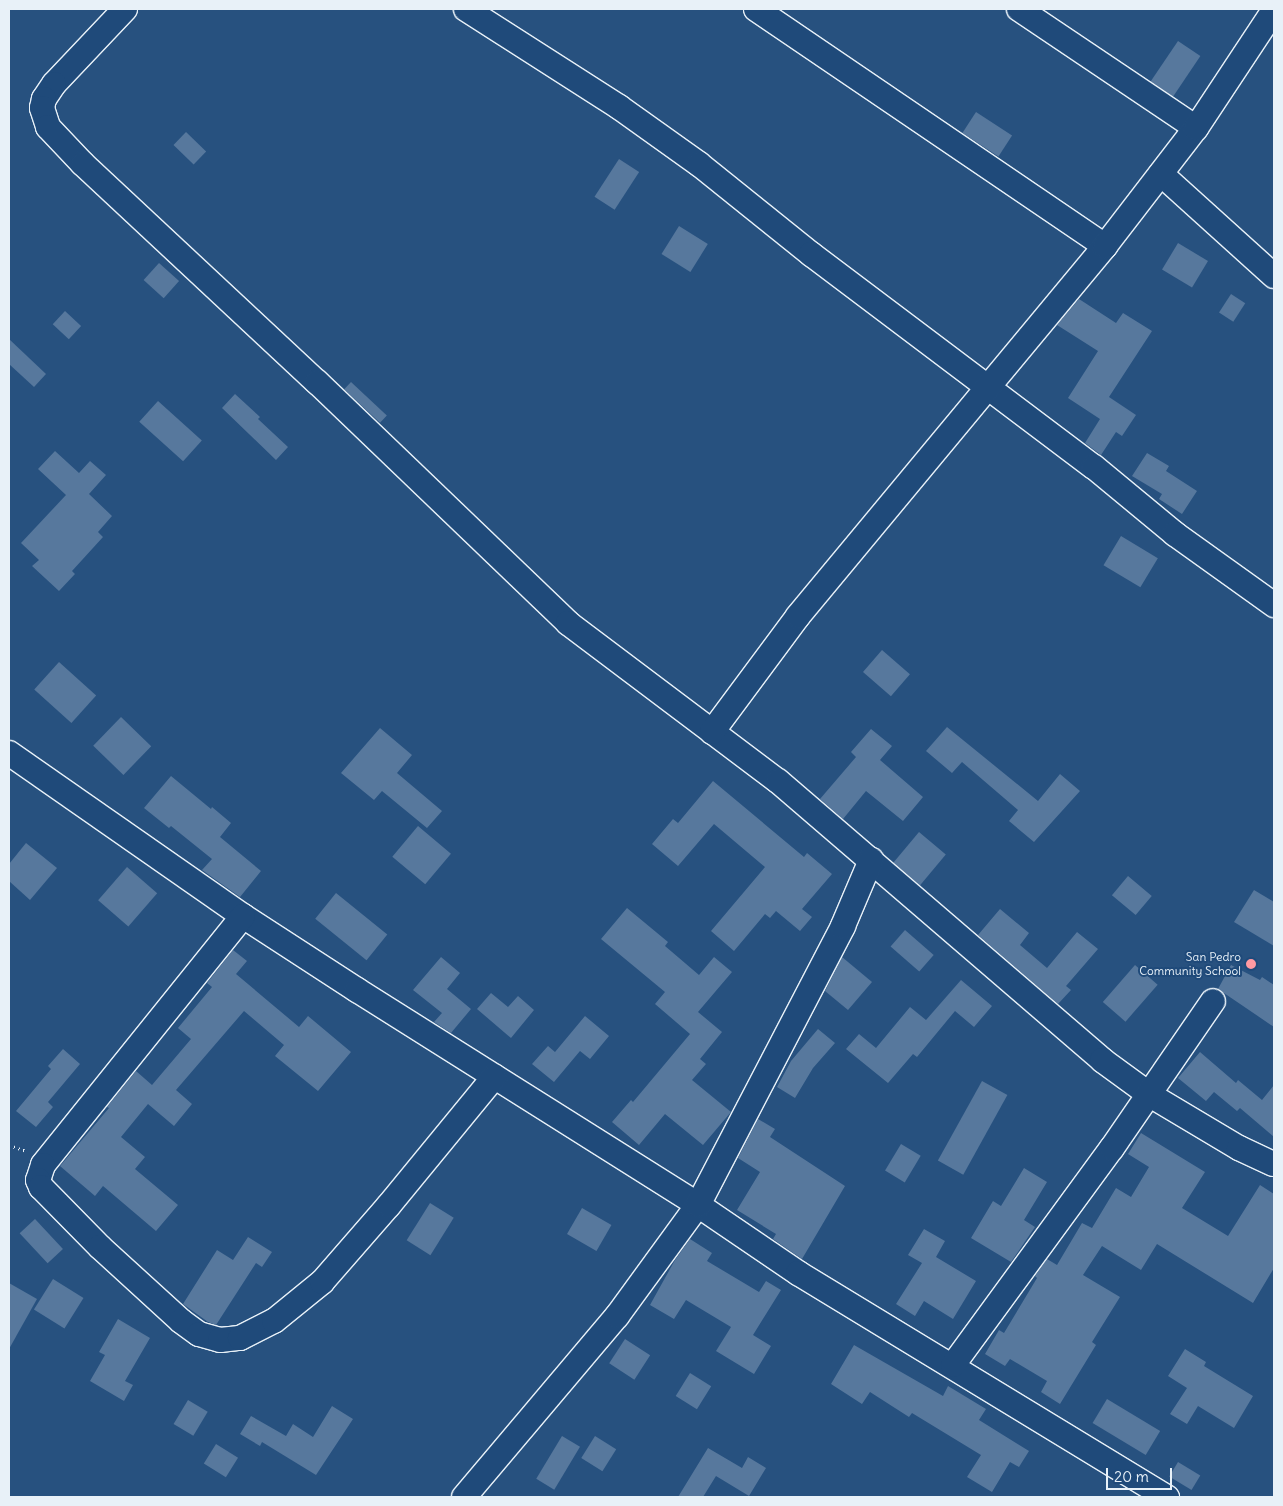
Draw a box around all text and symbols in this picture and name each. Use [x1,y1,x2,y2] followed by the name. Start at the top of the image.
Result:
[1139,950,1241,978] place label: San Pedro Community School
[1245,958,1257,970] marker: San Pedro Community School
[1108,1458,1174,1490] scale bar
[1114,1467,1149,1486] text: 20 m

